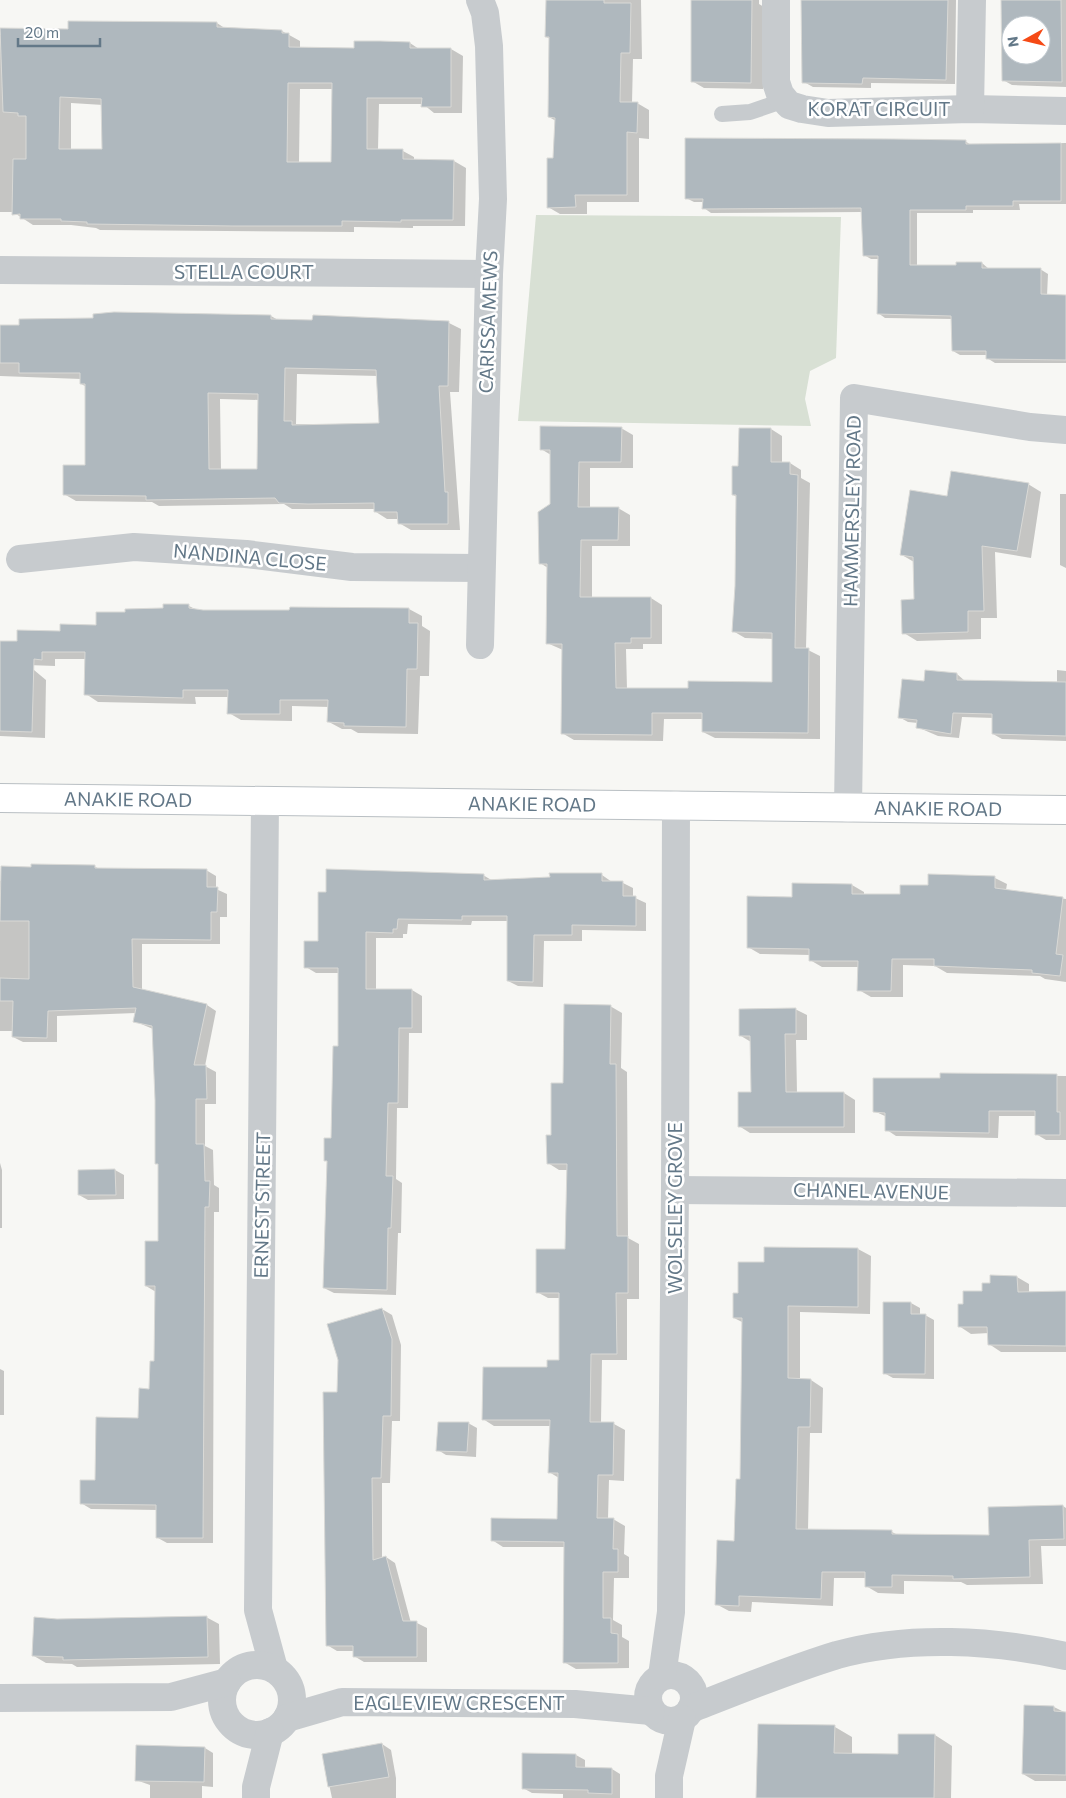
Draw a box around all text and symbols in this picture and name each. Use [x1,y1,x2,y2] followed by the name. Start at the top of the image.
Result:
[18,15,100,47] scale bar
[1001,15,1051,65] north arrow
[25,23,59,41] text: 20 m
[1003,35,1022,48] text: N
[808,97,950,120] street label: KORAT CIRCUIT
[474,250,501,394] street label: CARISSA MEWS
[174,260,314,283] street label: STELLA COURT
[838,415,865,607] street label: HAMMERSLEY ROAD
[173,538,328,575] street label: NANDINA CLOSE
[64,787,192,811] street label: ANAKIE ROAD
[468,791,596,816] street label: ANAKIE ROAD
[874,796,1002,820] street label: ANAKIE ROAD
[663,1122,686,1294] street label: WOLSELEY GROVE
[249,1131,274,1279] street label: ERNEST STREET
[793,1178,949,1203] street label: CHANEL AVENUE
[353,1691,565,1714] street label: EAGLEVIEW CRESCENT

